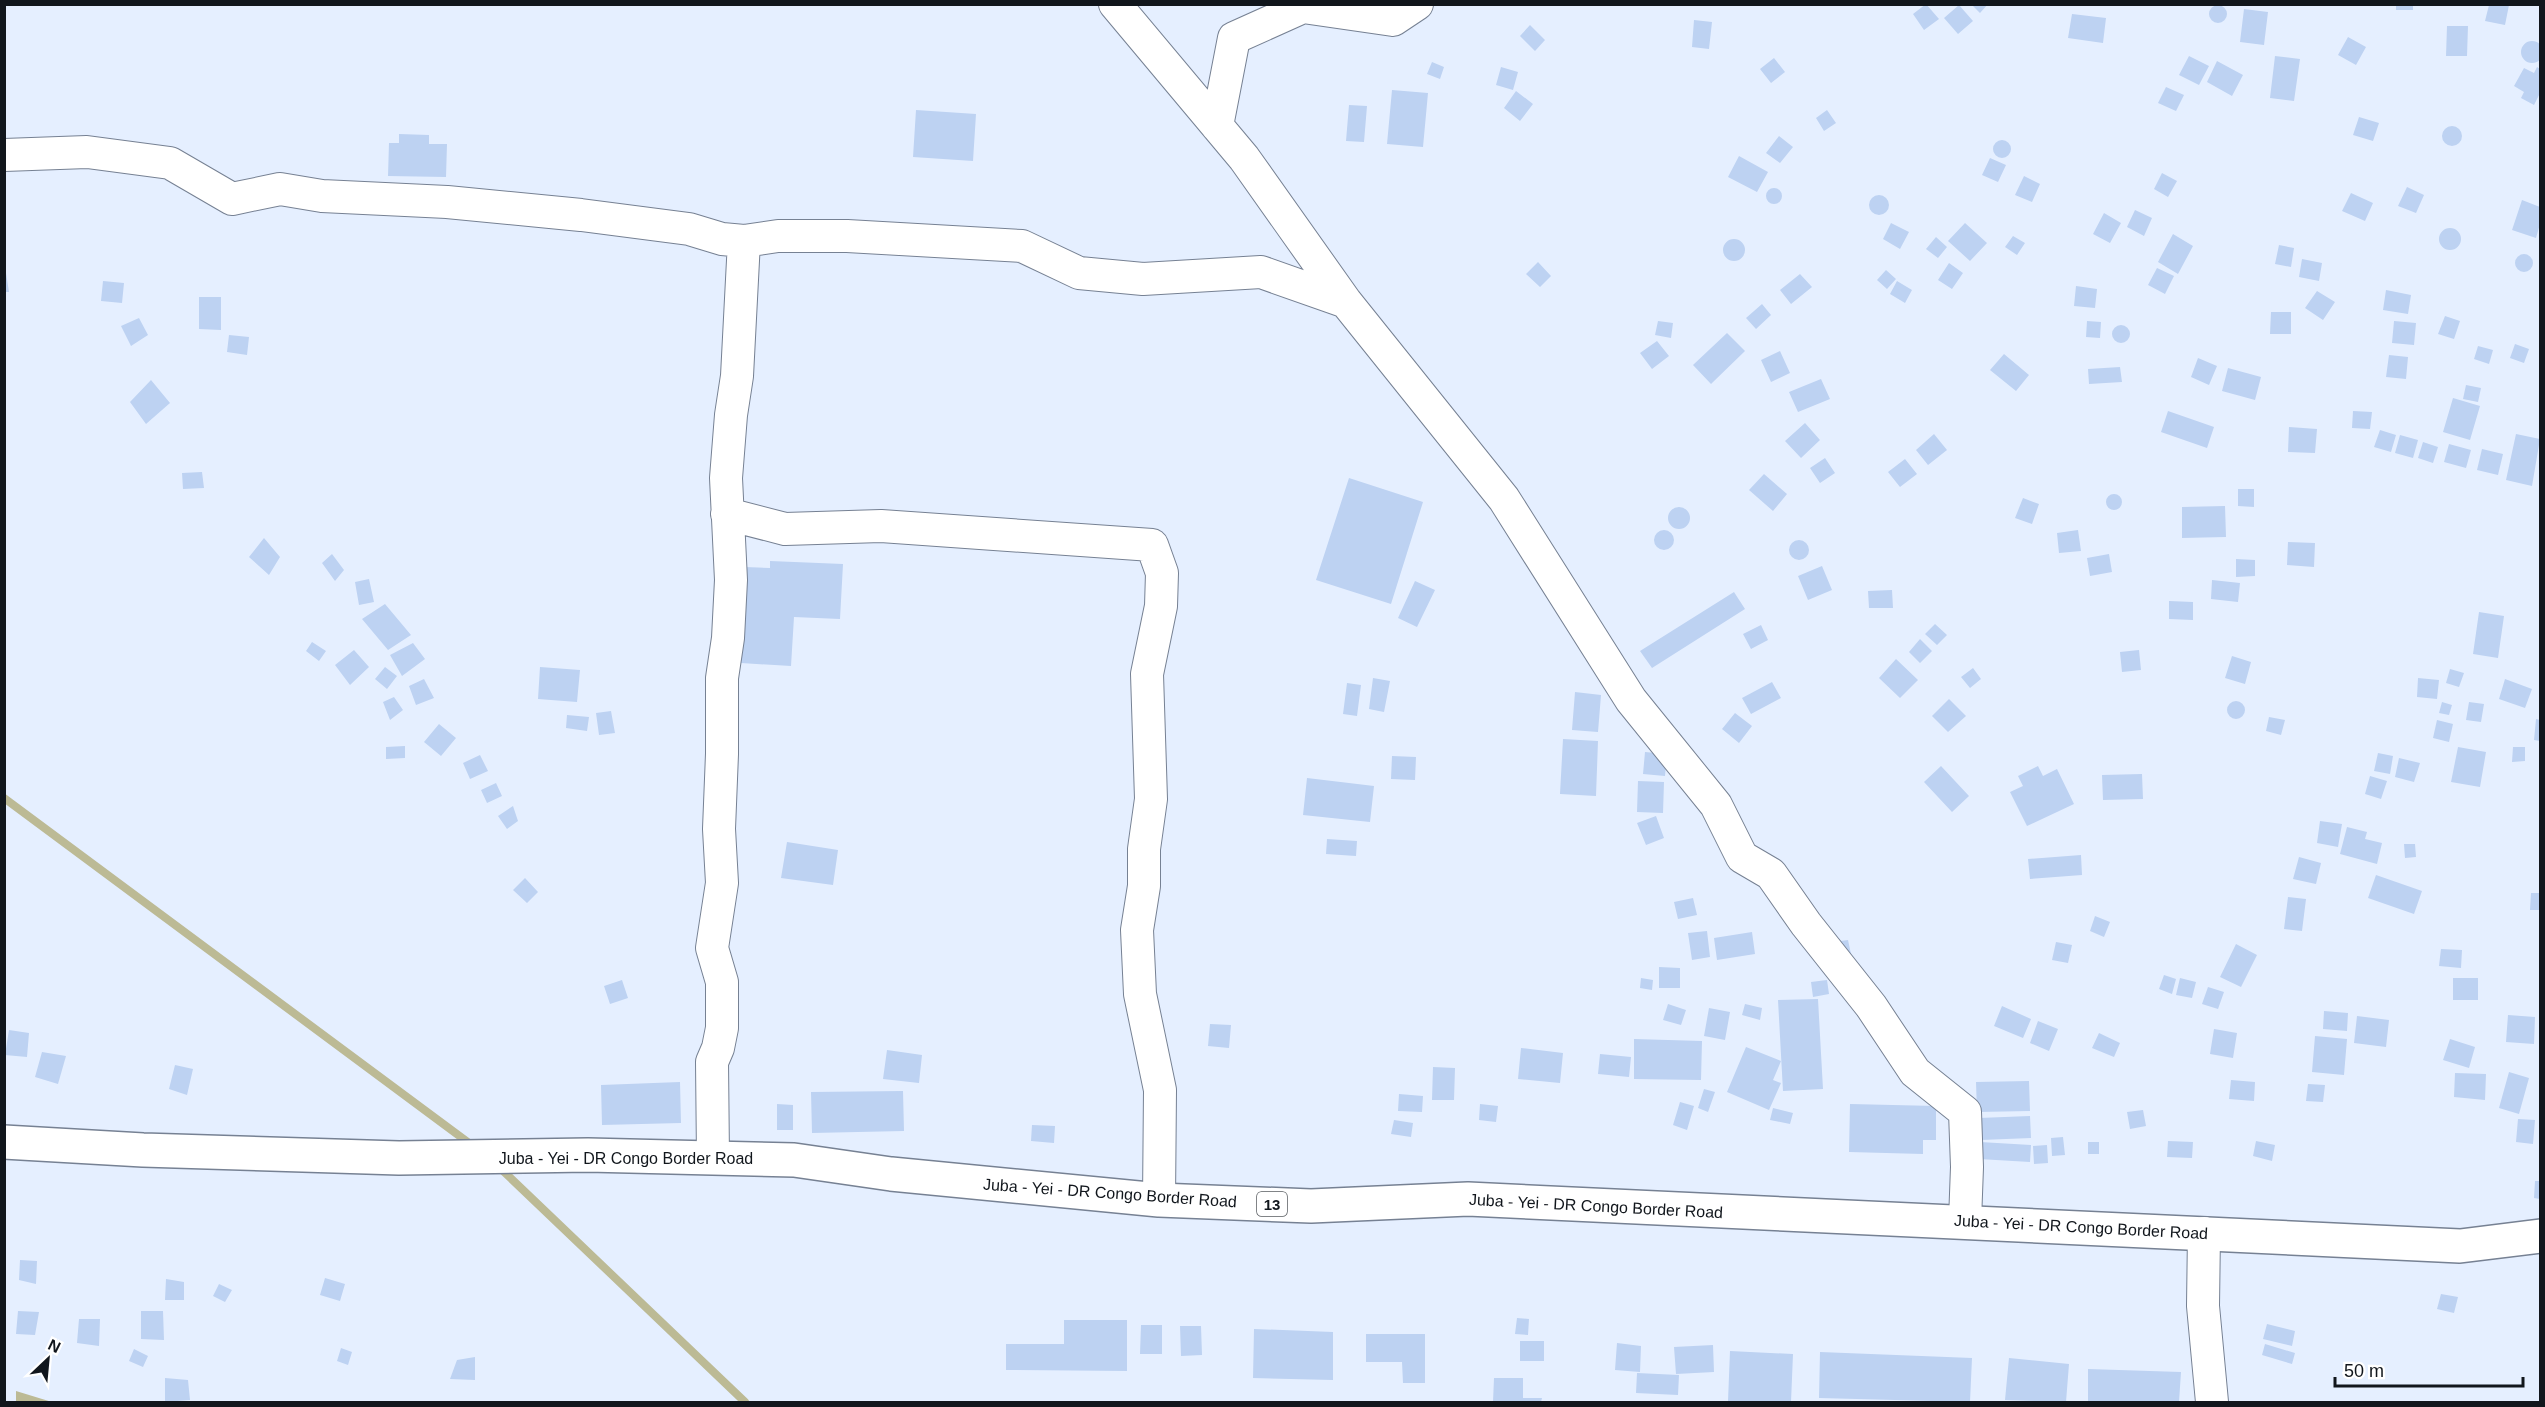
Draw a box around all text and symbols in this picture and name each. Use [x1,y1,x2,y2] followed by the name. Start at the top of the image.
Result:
[499,1150,753,1167] street label: Juba - Yei - DR Congo Border Road
[983,1176,1237,1210] street label: Juba - Yei - DR Congo Border Road
[1469,1191,1723,1221] street label: Juba - Yei - DR Congo Border Road
[1257,1192,1287,1216] road number: 13
[1954,1212,2208,1242] street label: Juba - Yei - DR Congo Border Road
[18,1329,78,1389] north arrow
[45,1336,63,1356] text: N
[2335,1350,2522,1388] scale bar
[2344,1361,2384,1381] text: 50 m

